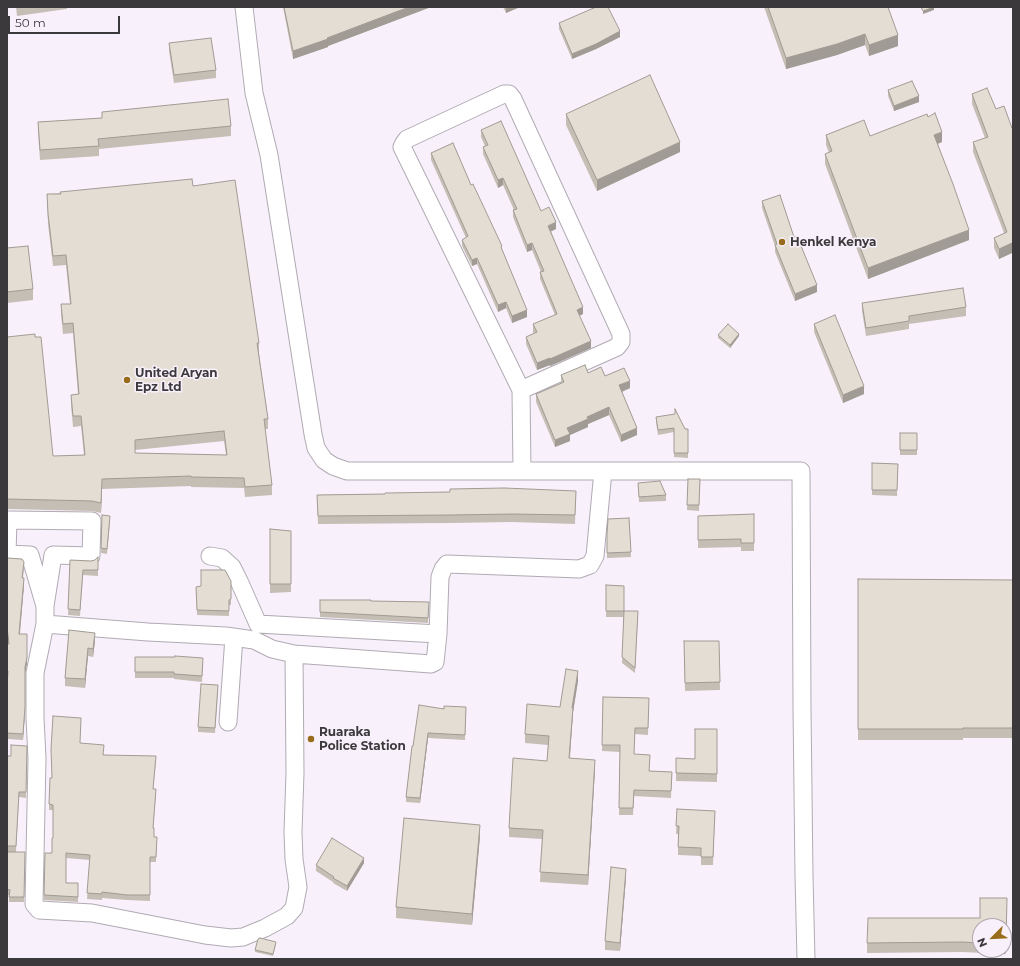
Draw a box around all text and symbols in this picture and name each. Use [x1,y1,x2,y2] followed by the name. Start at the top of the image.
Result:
[10,8,122,34] scale bar
[15,15,46,30] text: 50 m
[790,235,876,249] place label: Henkel Kenya
[777,237,787,247] marker: Henkel Kenya
[135,366,218,394] place label: United Aryan Epz Ltd
[122,375,132,385] marker: United Aryan Epz Ltd
[319,725,406,753] place label: Ruaraka Police Station
[306,734,316,744] marker: Ruaraka Police Station
[972,918,1012,958] north arrow
[974,936,990,949] text: N

